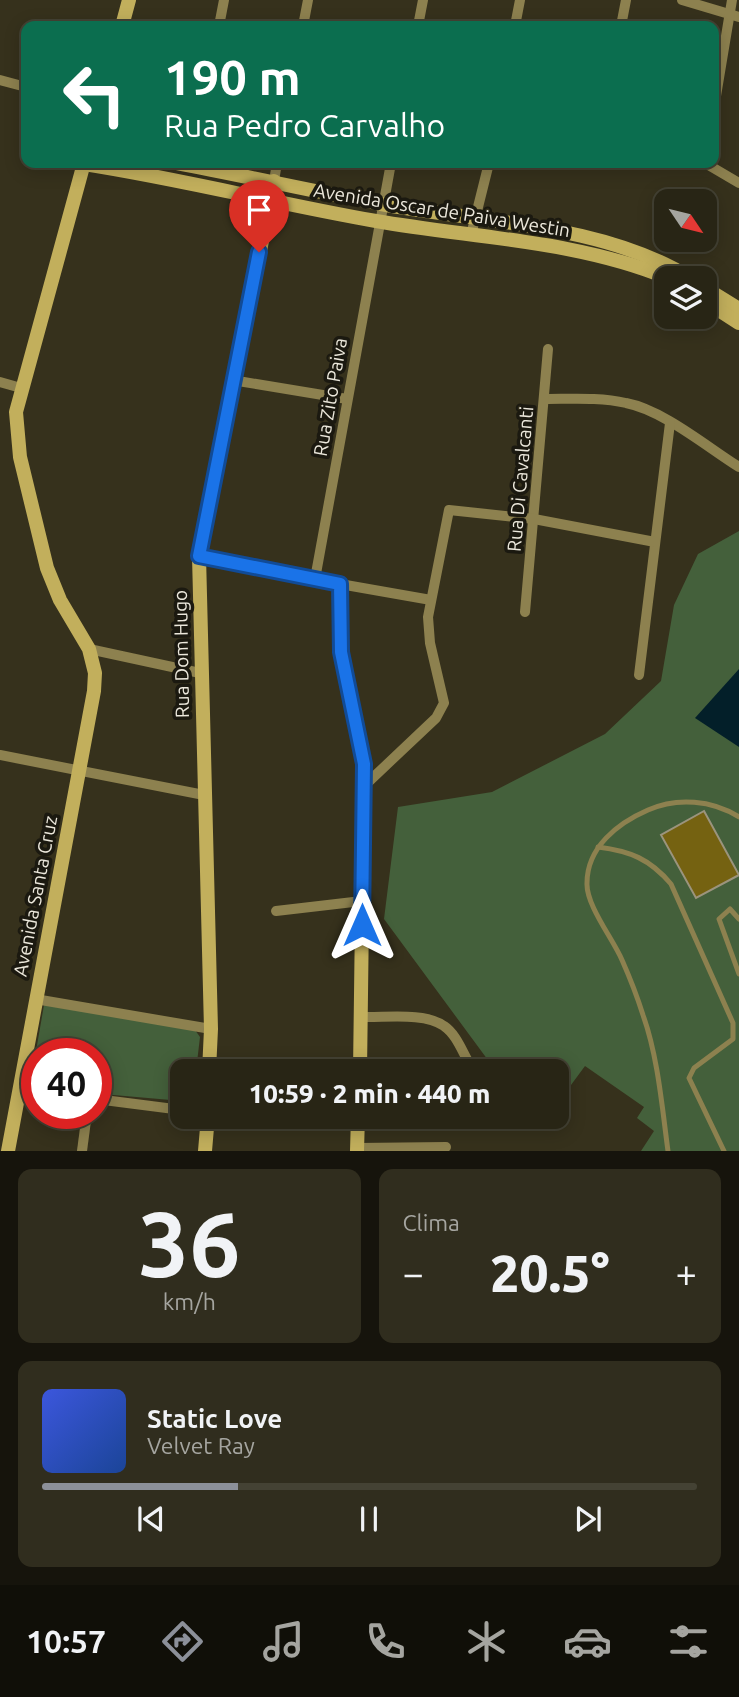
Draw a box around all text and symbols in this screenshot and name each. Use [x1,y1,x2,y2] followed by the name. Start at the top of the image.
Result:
[49,49,140,140] icon: left
[164,49,301,104] text: 190 m
[164,107,445,143] text: Rua Pedro Carvalho
[312,179,572,241] street label: Avenida Oscar de Paiva Westin
[229,180,289,252] pin
[654,189,718,252] north arrow
[654,189,717,329] map controls
[240,191,278,229] icon: arrive
[654,266,717,329] button: layers
[309,336,351,458] street label: Rua Zito Paiva
[503,405,537,553] street label: Rua Di Cavalcanti
[169,590,193,718] street label: Rua Dom Hugo
[9,814,61,978] street label: Avenida Santa Cruz
[325,888,399,962] position arrow
[21,1038,112,1129] speed limit sign: 40
[249,1079,490,1108] text: 10:59 · 2 min · 440 m
[138,1192,241,1294] text: 36
[403,1210,460,1235] text: Clima
[490,1244,610,1302] text: 20.5°
[403,1252,424,1294] text: −
[676,1252,697,1294] text: +
[163,1289,216,1314] text: km/h
[147,1404,282,1433] text: Static Love
[147,1433,255,1458] text: Velvet Ray
[132,1500,170,1538] icon: previous
[350,1500,388,1538] icon: pause
[569,1500,607,1538] icon: next
[158,1617,207,1666] icon: directions
[259,1617,308,1666] icon: music
[361,1617,410,1666] icon: phone
[462,1617,511,1666] icon: climate
[563,1617,612,1666] icon: car
[664,1617,713,1666] icon: filters
[26,1623,106,1659] text: 10:57

